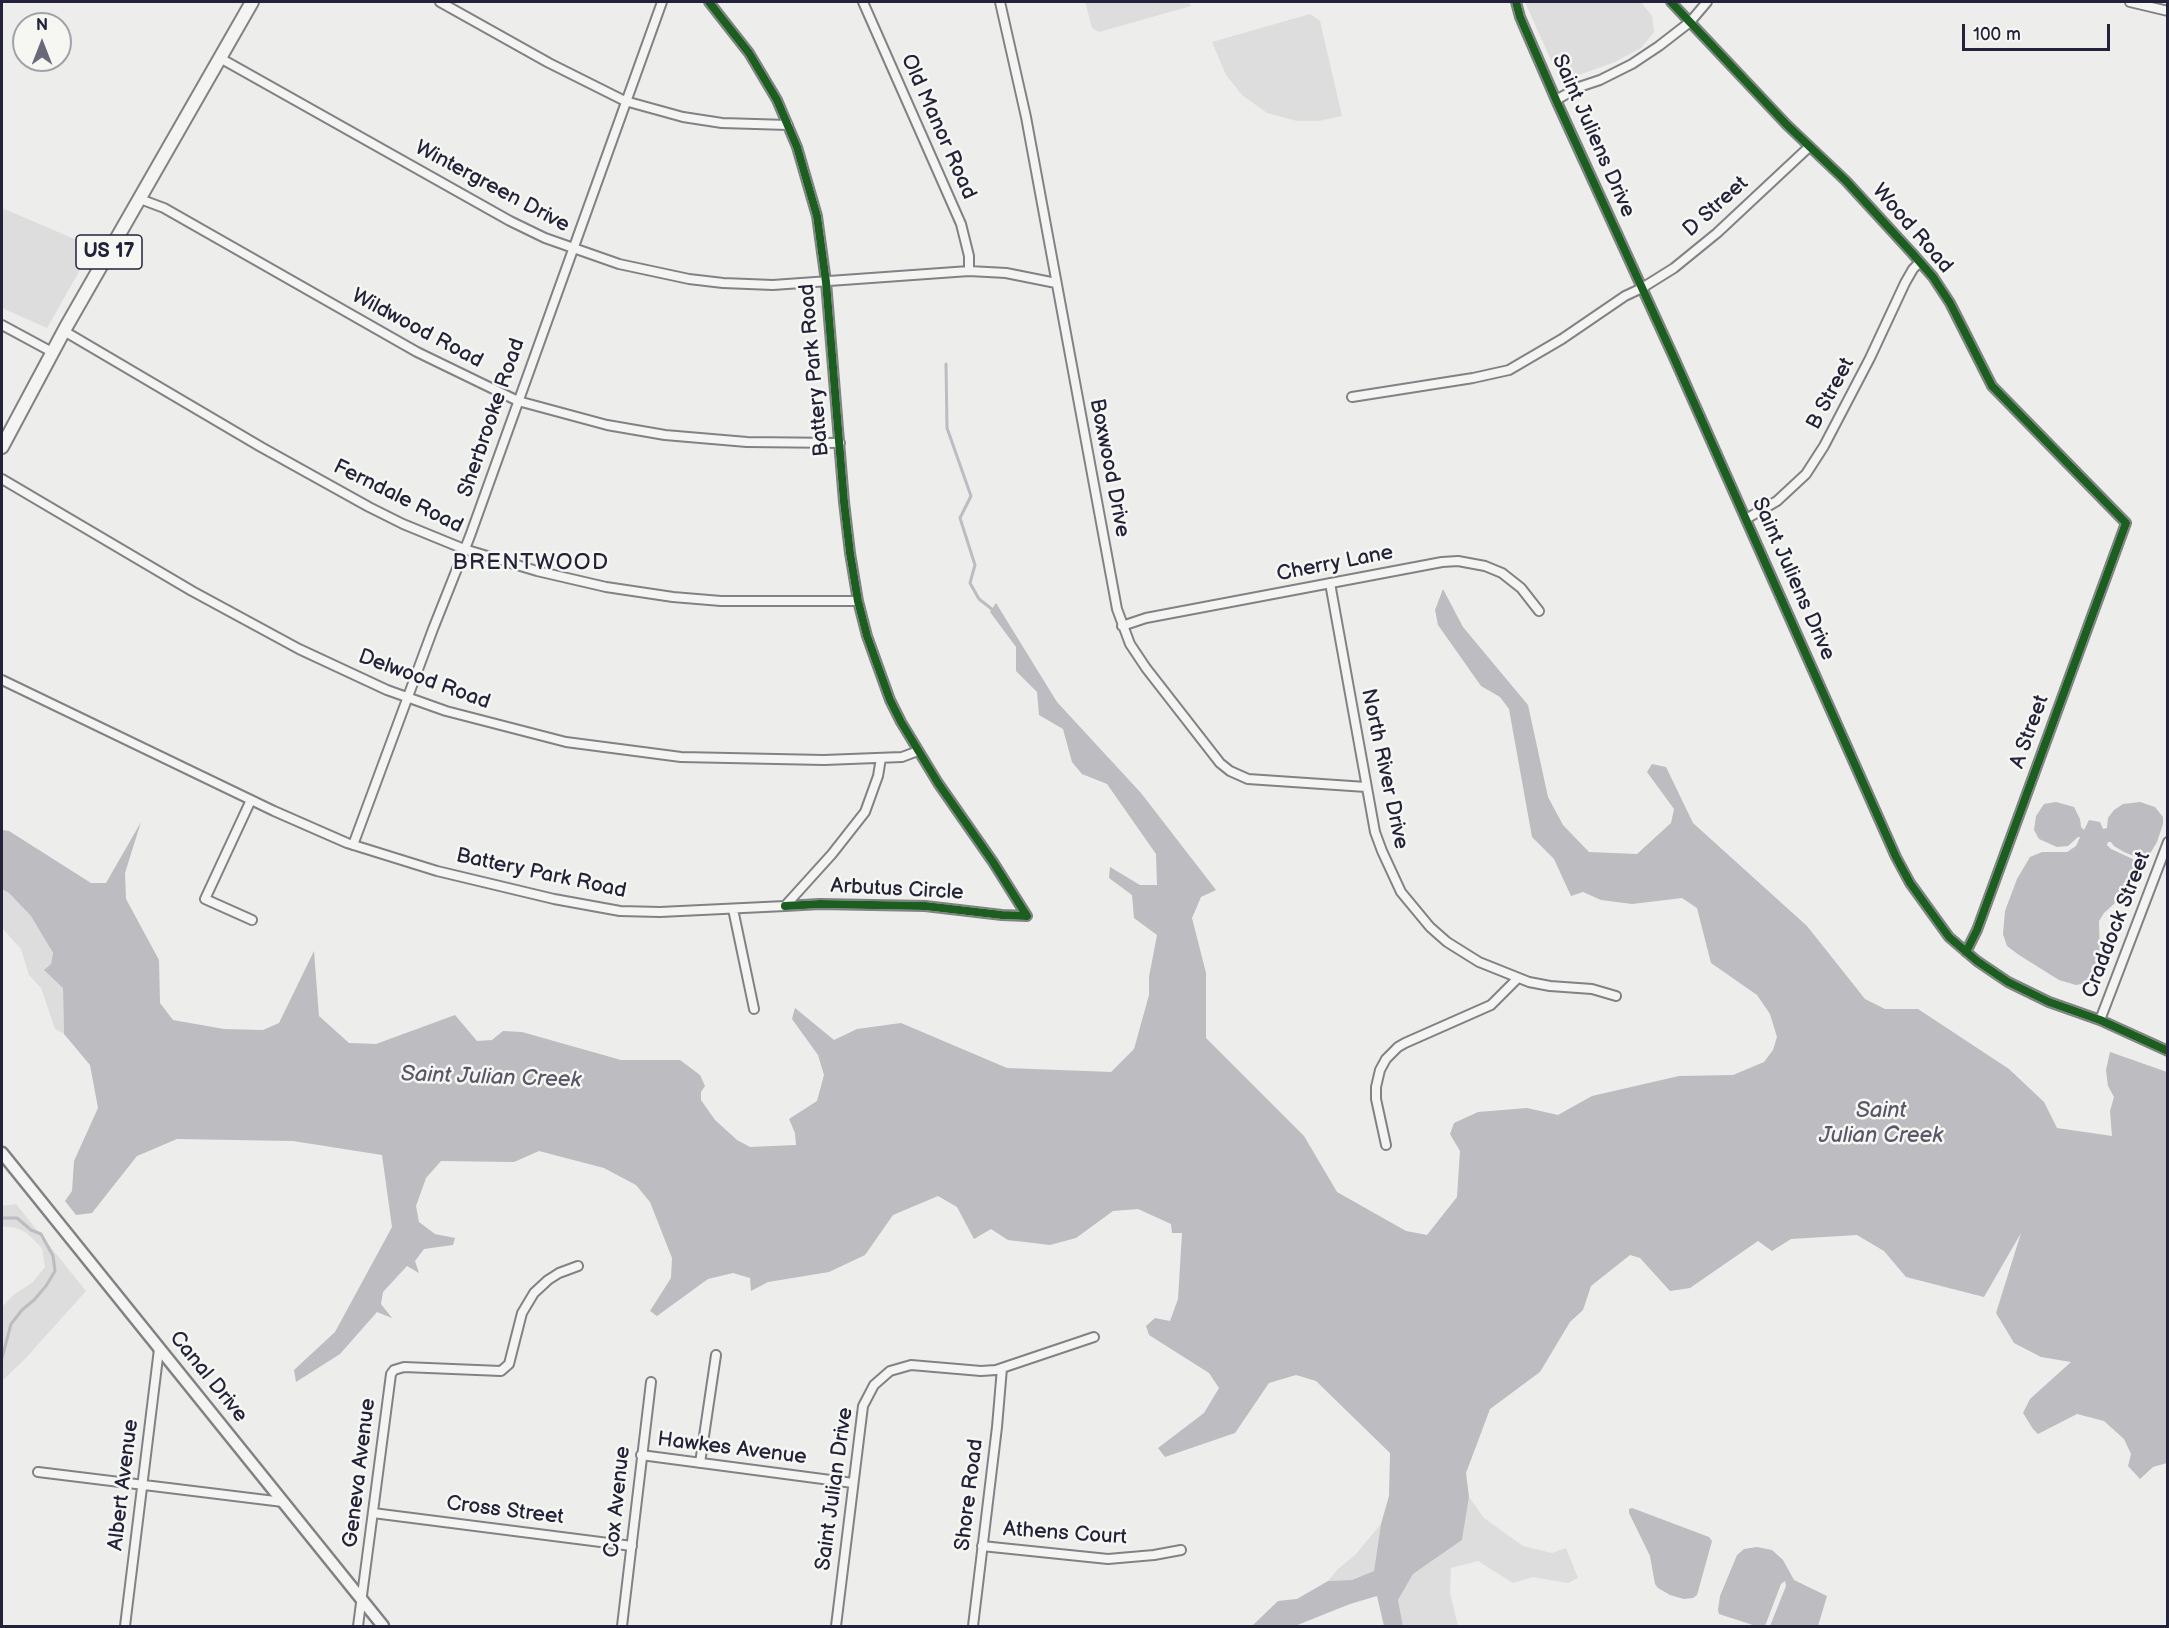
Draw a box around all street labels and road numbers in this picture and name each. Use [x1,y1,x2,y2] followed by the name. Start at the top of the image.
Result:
[895,51,981,203] street label: Old Manor Road
[1546,51,1640,221] street label: Saint Juliens Drive
[410,136,574,238] street label: Wintergreen Drive
[1678,171,1754,243] street label: D Street
[1866,179,1958,279] street label: Wood Road
[76,235,142,269] road number: US 17
[795,283,835,457] street label: Battery Park Road
[347,284,487,374] street label: Wildwood Road
[453,335,531,501] street label: Sherbrooke Road
[1802,354,1860,434] street label: B Street
[1083,397,1135,539] street label: Boxwood Drive
[329,455,467,539] street label: Ferndale Road
[1746,494,1840,664] street label: Saint Juliens Drive
[1275,540,1395,588] street label: Cherry Lane
[355,644,493,716] street label: Delwood Road
[1355,687,1413,851] street label: North River Drive
[2005,692,2055,772] street label: A Street
[454,844,628,904] street label: Battery Park Road
[2078,848,2156,1002] street label: Craddock Street
[830,874,964,906] street label: Arbutus Circle
[164,1326,252,1428] street label: Canal Drive
[338,1397,382,1549] street label: Geneva Avenue
[811,1406,859,1572] street label: Saint Julian Drive
[103,1418,145,1552] street label: Albert Avenue
[656,1427,808,1471] street label: Hawkes Avenue
[951,1438,989,1552] street label: Shore Road
[600,1445,636,1559] street label: Cox Avenue
[445,1491,565,1531] street label: Cross Street
[1002,1517,1128,1551] street label: Athens Court

